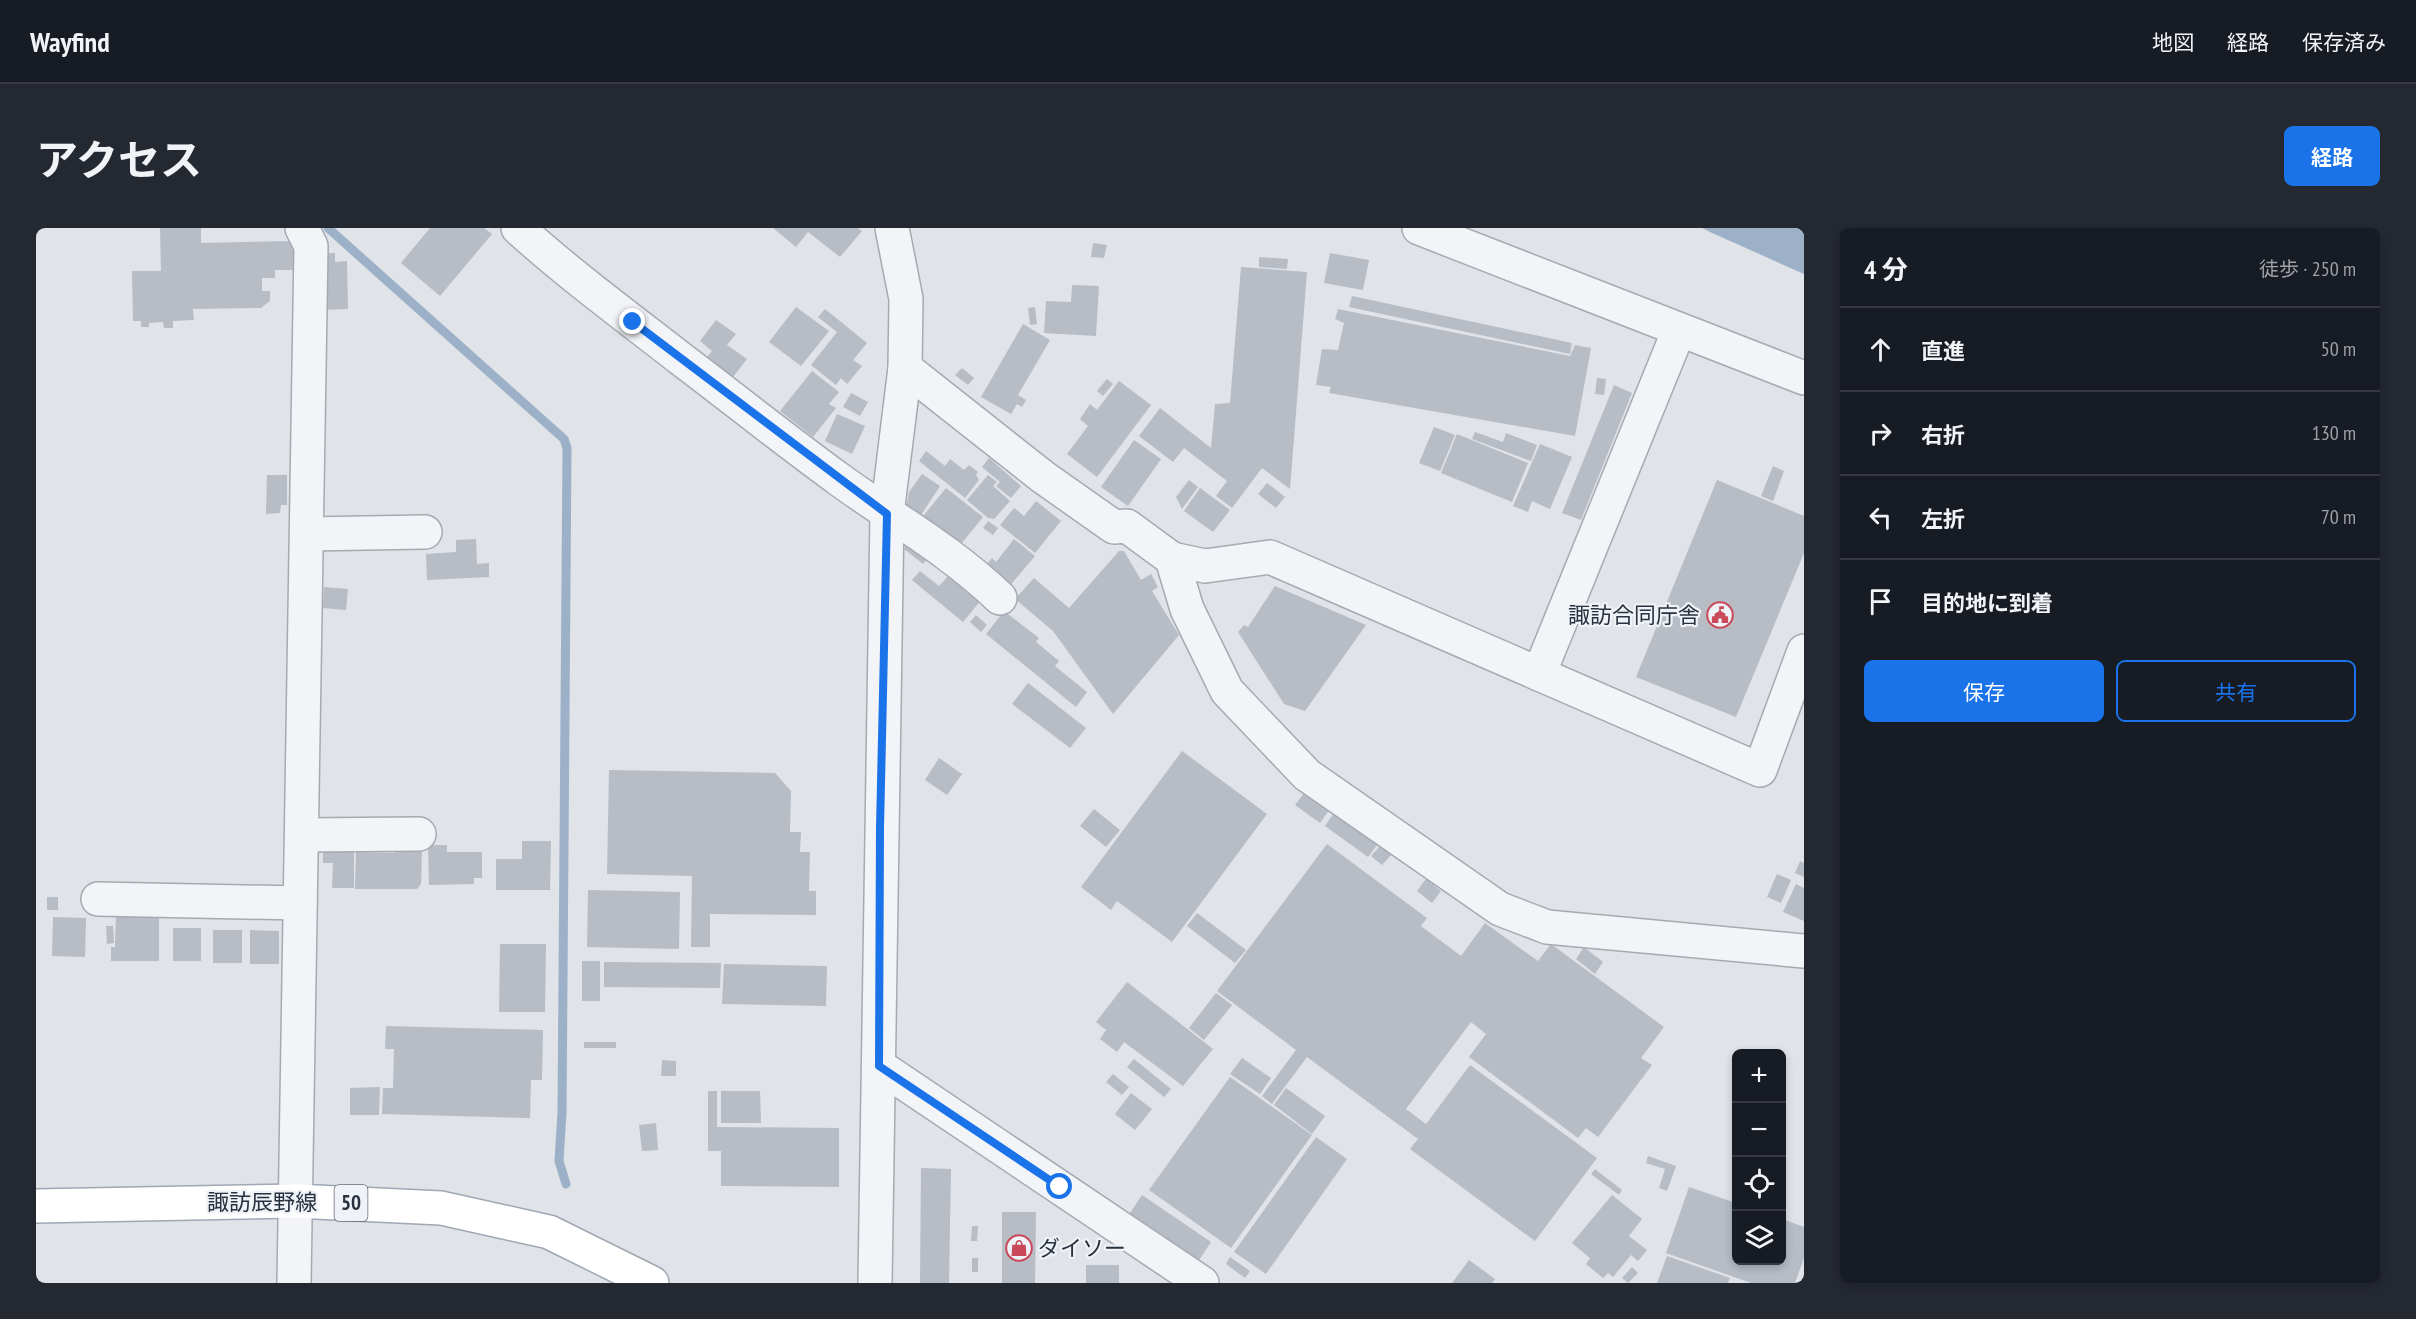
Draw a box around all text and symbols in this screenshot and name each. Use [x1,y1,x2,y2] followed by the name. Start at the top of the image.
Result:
[30,23,110,60] text: Wayfind
[2152,29,2194,56] text: 地図
[2227,29,2269,56] text: 経路
[2302,29,2386,56] text: 保存済み
[2284,126,2380,186] button: 経路
[36,132,202,187] text: アクセス
[1864,253,1908,286] text: 4 分
[2259,256,2356,282] text: 徒歩 · 250 m
[619,308,645,334] route end
[1864,333,1897,366] icon: ahead
[2321,336,2356,362] text: 50 m
[1921,337,1965,365] text: 直進
[1864,417,1897,450] icon: right
[2312,420,2356,446] text: 130 m
[1921,421,1965,449] text: 右折
[1864,501,1897,534] icon: left
[2321,504,2356,530] text: 70 m
[1921,505,1965,533] text: 左折
[1864,585,1897,618] icon: arrive
[1921,589,2053,617] text: 目的地に到着
[1705,600,1735,630] public building icon: 諏訪合同庁舎
[1568,601,1700,629] place label: 諏訪合同庁舎
[1864,660,2104,722] button: 保存
[2116,660,2356,722] button: 共有
[1732,1049,1786,1265] map controls
[1732,1049,1786,1103] button: +
[1732,1103,1786,1157] button: −
[1732,1157,1786,1211] button: locate
[1046,1173,1072,1199] route start
[334,1185,368,1221] road number: 50
[207,1188,317,1216] street label: 諏訪辰野線
[1732,1211,1786,1265] button: layers
[1004,1233,1034,1263] shop icon: ダイソー
[1038,1234,1126,1262] place label: ダイソー

